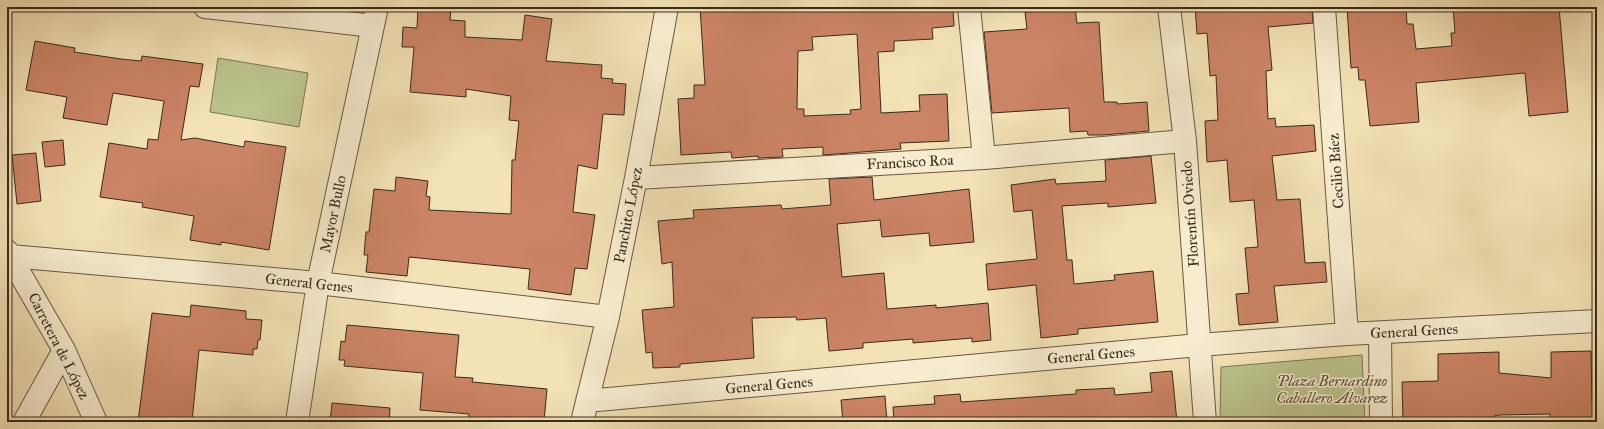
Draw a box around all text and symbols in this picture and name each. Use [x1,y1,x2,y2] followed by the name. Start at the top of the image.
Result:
[1324,133,1348,209] street label: Cecilio Báez
[866,151,955,173] street label: Francisco Roa
[1177,160,1203,268] street label: Florentín Oviedo
[610,166,646,264] street label: Panchito López
[316,173,350,254] street label: Mayor Bullo
[264,269,354,297] street label: General Genes
[24,290,94,402] street label: Carretera de López
[1370,320,1458,342] street label: General Genes
[1046,342,1136,368] street label: General Genes
[724,372,814,398] street label: General Genes
[1276,372,1388,407] park label: Plaza Bernardino Caballero Álvarez

